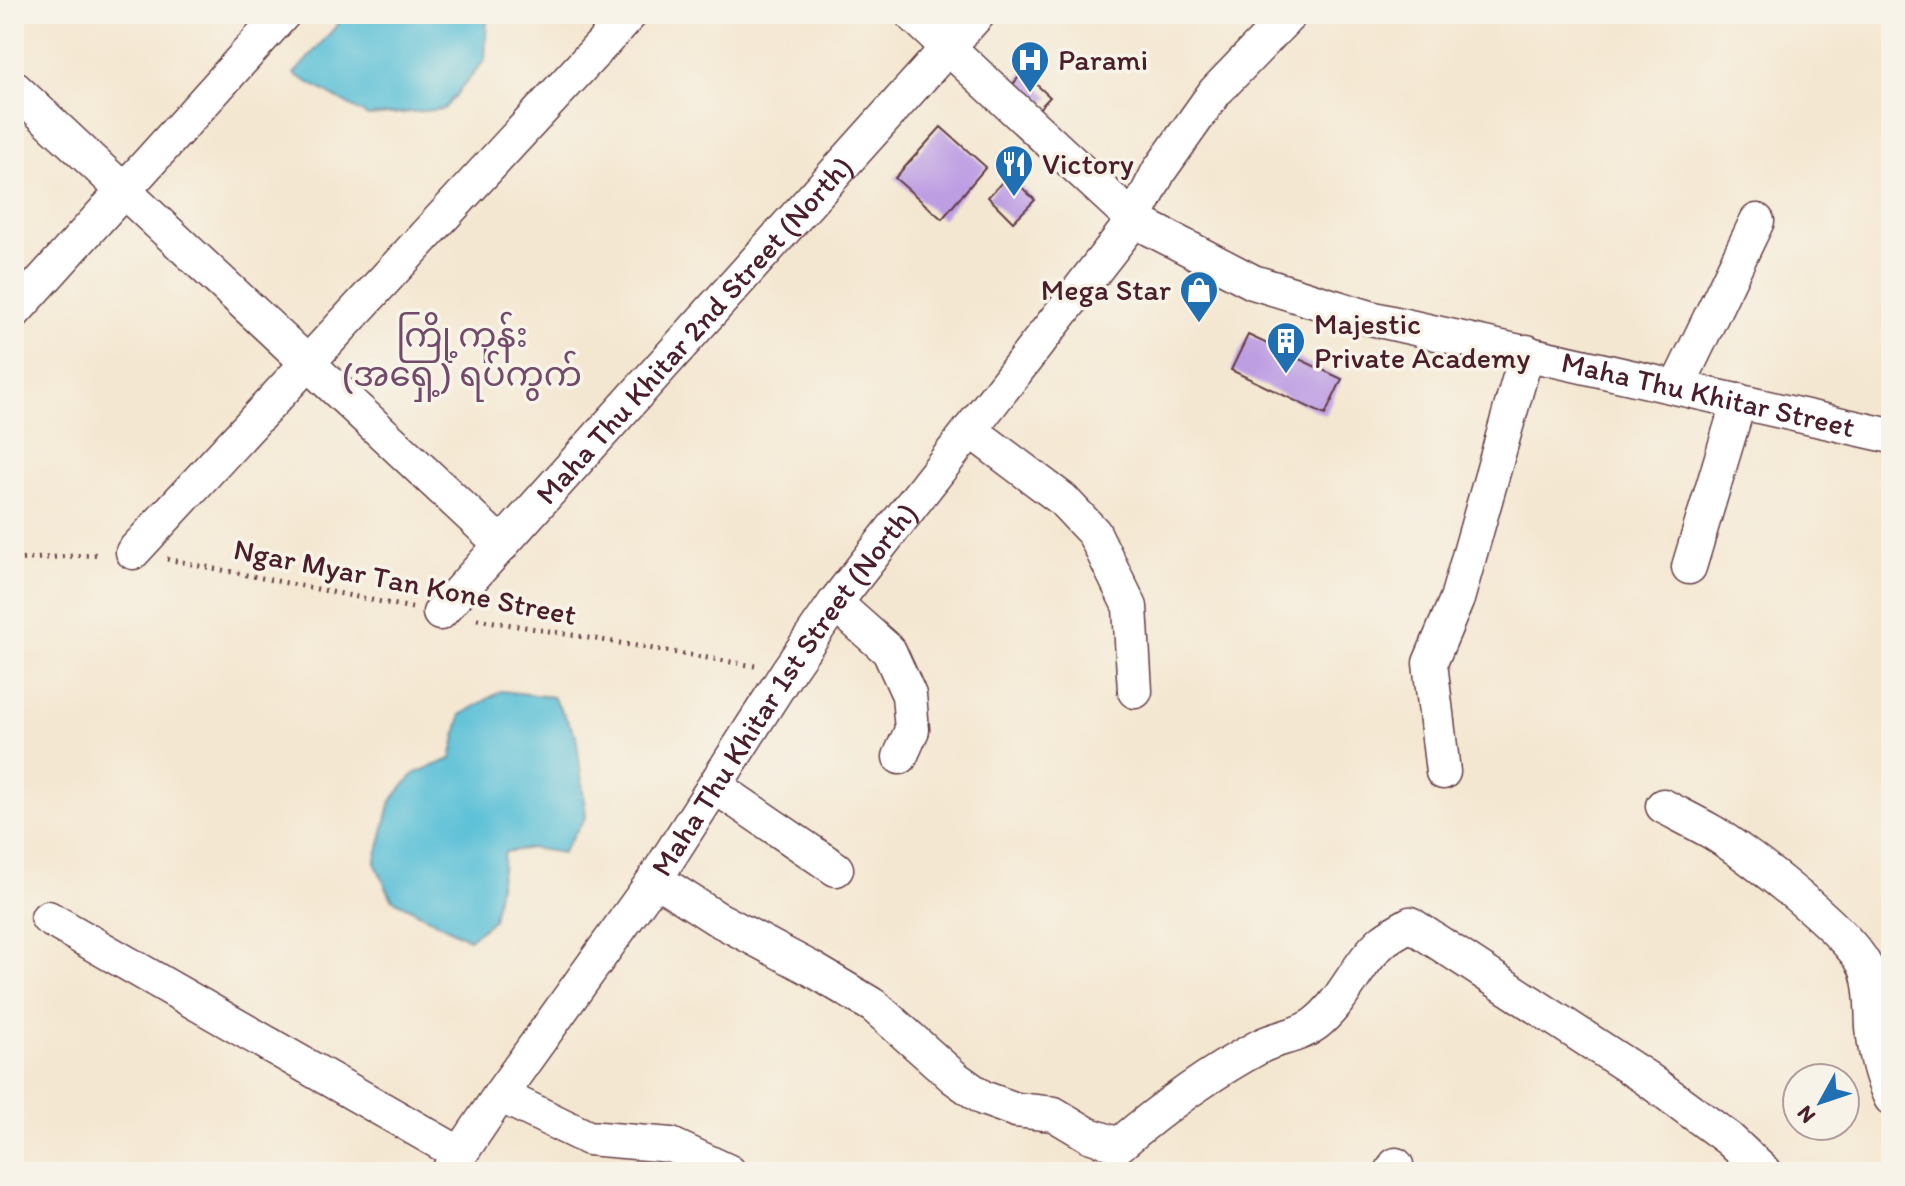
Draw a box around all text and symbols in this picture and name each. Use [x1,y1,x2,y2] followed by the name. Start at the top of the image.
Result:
[1009,39,1051,94] hospital icon: Parami
[1058,41,1148,78] place label: Parami
[993,143,1035,198] restaurant icon: Victory
[1042,145,1134,182] place label: Victory
[527,148,860,512] street label: Maha Thu Khitar 2nd Street (North)
[1178,269,1220,324] shop icon: Mega Star
[1041,271,1171,308] place label: Mega Star
[1314,305,1530,376] place label: Majestic Private Academy
[342,311,582,402] district label: ကြို့ကုန်း (အရှေ့) ရပ်ကွက်
[1265,320,1307,375] building icon: Majestic Private Academy
[1558,343,1858,445] street label: Maha Thu Khitar Street
[643,495,924,883] street label: Maha Thu Khitar 1st Street (North)
[231,530,580,633] street label: Ngar Myar Tan Kone Street
[1781,1062,1861,1142] north arrow
[1791,1100,1821,1129] text: N

